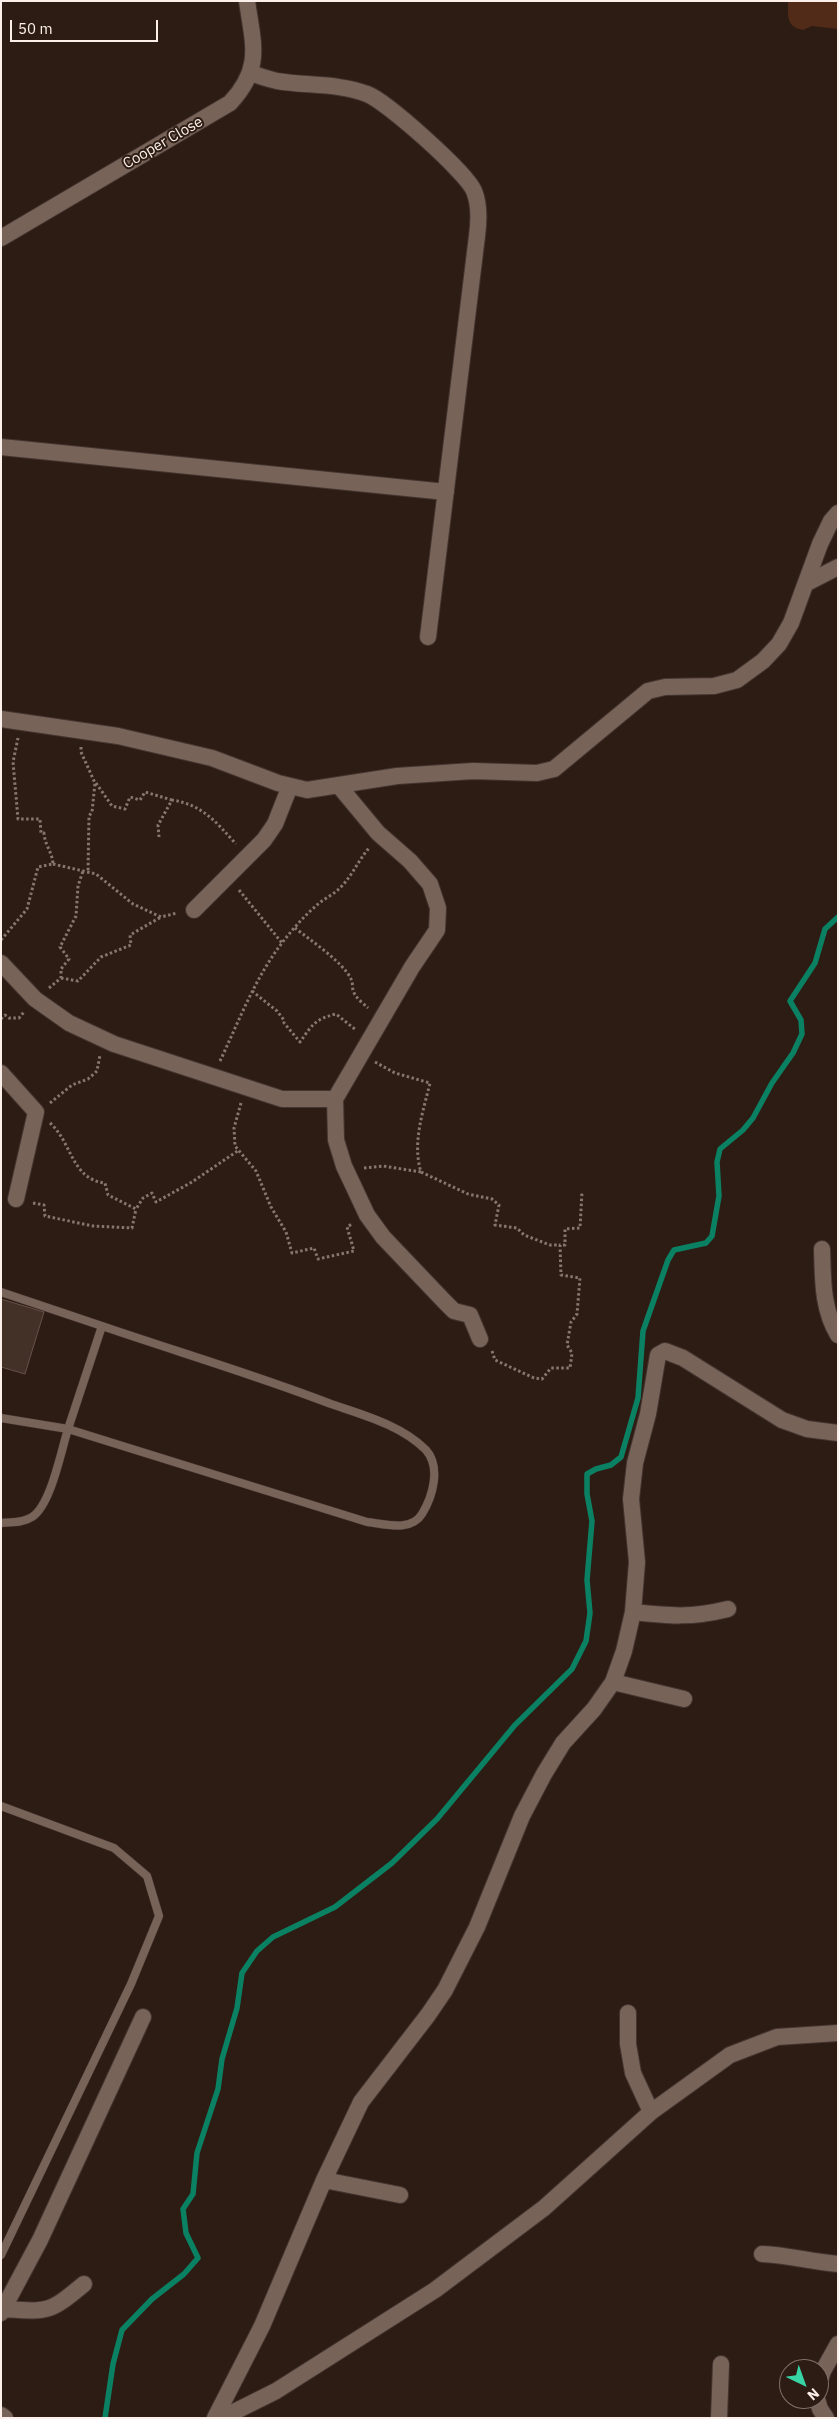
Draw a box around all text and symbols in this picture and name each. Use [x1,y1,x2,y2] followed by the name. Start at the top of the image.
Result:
[12,10,160,42] scale bar
[18,19,53,38] text: 50 m
[120,113,206,173] street label: Cooper Close
[779,2359,829,2409] north arrow
[804,2384,823,2404] text: N

